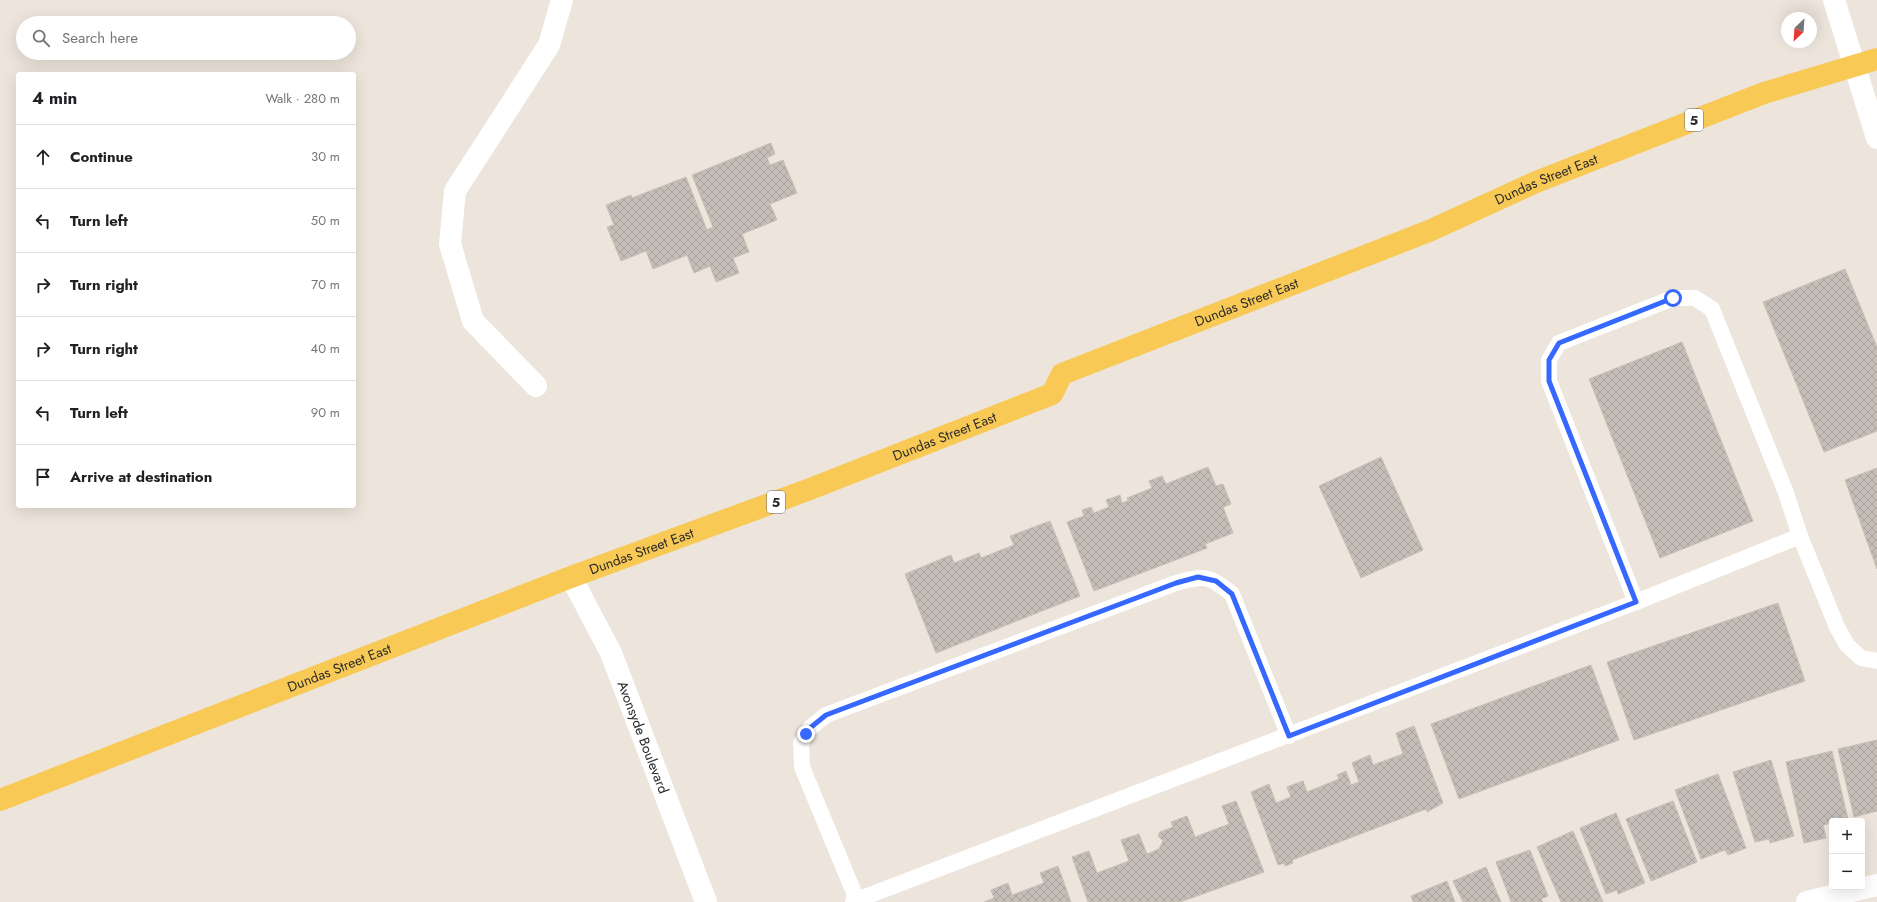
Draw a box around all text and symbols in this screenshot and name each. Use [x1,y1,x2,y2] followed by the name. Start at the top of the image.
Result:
[1781,12,1817,48] north arrow
[16,16,356,60] search box
[30,27,52,49] icon: search
[62,27,138,49] text: Search here
[32,86,77,110] text: 4 min
[265,89,340,108] text: Walk · 280 m
[1685,109,1703,131] road number: 5
[32,146,54,168] icon: ahead
[70,146,133,168] text: Continue
[311,147,340,166] text: 30 m
[1491,149,1601,210] street label: Dundas Street East
[32,210,54,232] icon: left
[70,210,128,232] text: Turn left
[311,211,340,230] text: 50 m
[1192,273,1302,331] street label: Dundas Street East
[32,274,54,296] icon: right
[70,274,138,296] text: Turn right
[311,275,340,294] text: 70 m
[1664,289,1682,307] route start
[32,338,54,360] icon: right
[70,338,138,360] text: Turn right
[311,339,340,358] text: 40 m
[32,402,54,424] icon: left
[70,402,128,424] text: Turn left
[311,403,340,422] text: 90 m
[889,407,1000,466] street label: Dundas Street East
[32,466,54,488] icon: arrive
[70,466,212,488] text: Arrive at destination
[767,491,785,513] road number: 5
[586,522,697,579] street label: Dundas Street East
[284,638,394,697] street label: Dundas Street East
[612,678,674,797] street label: Avonsyde Boulevard
[797,725,815,743] route end
[1829,818,1865,890] map controls
[1829,818,1865,854] button: +
[1829,854,1865,890] button: −

